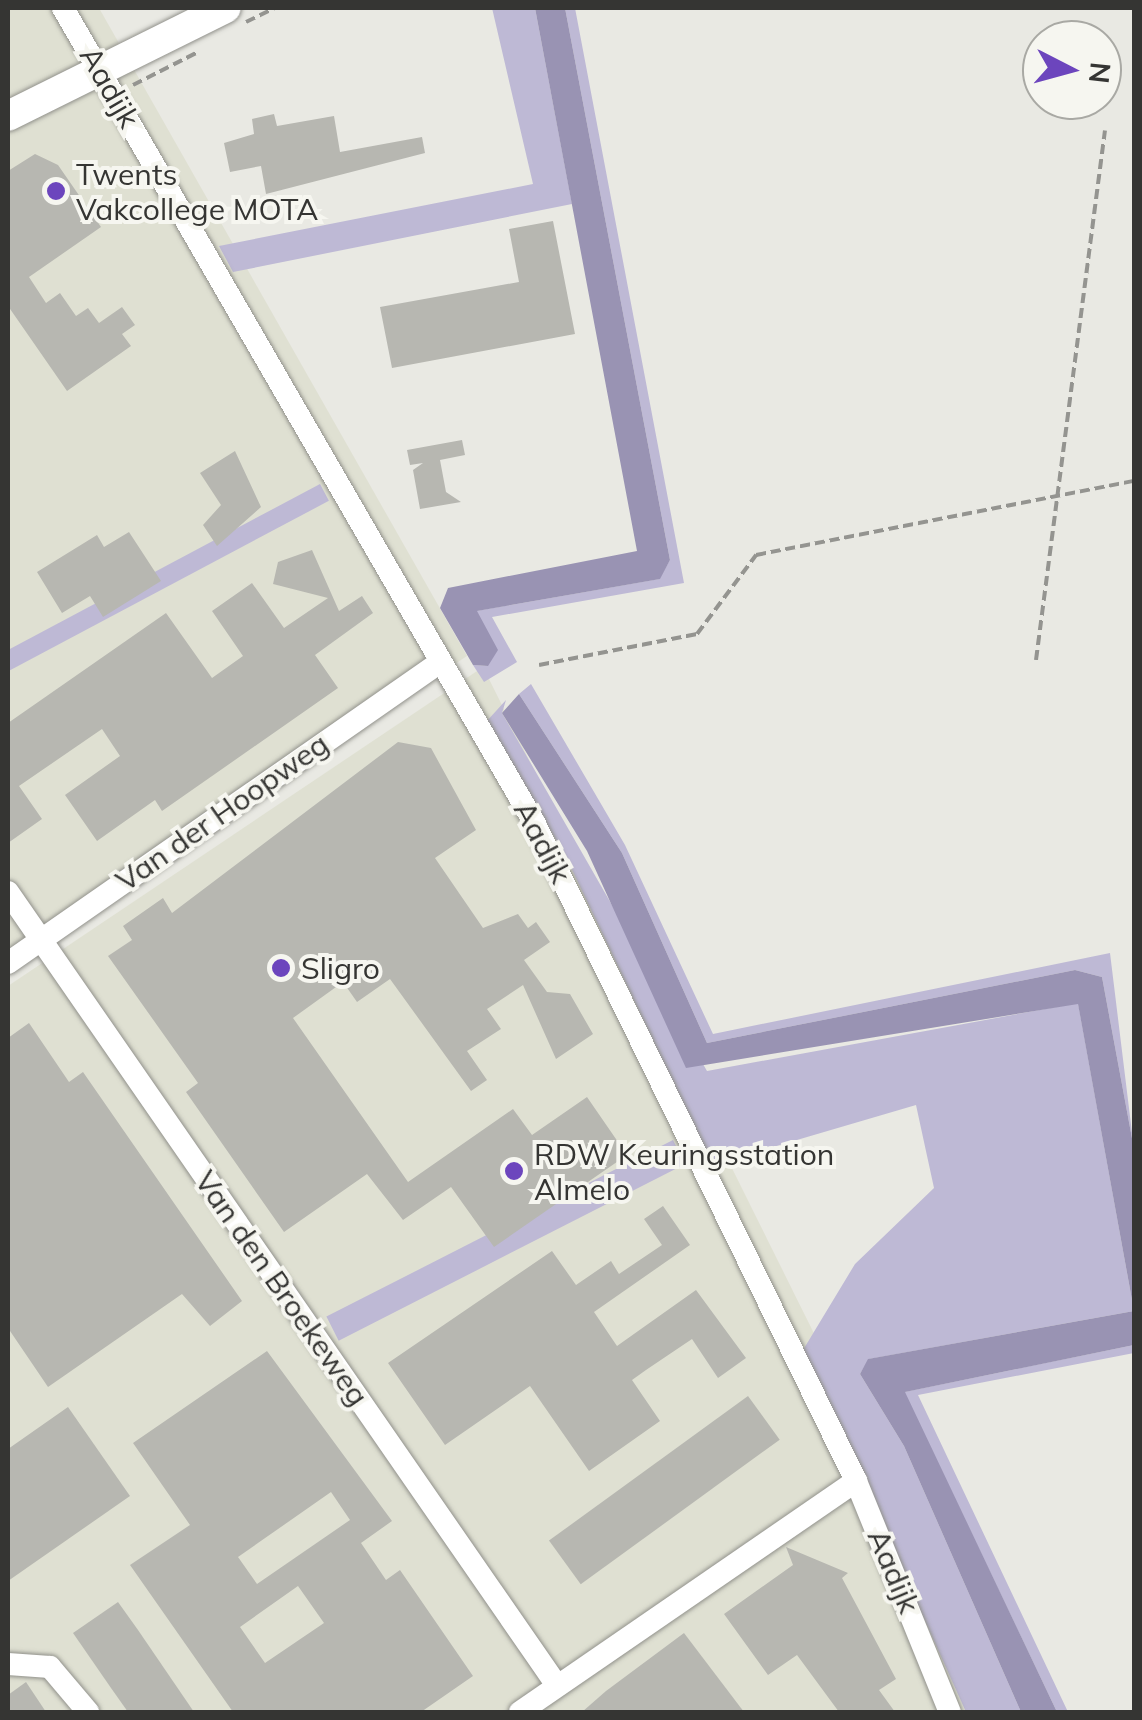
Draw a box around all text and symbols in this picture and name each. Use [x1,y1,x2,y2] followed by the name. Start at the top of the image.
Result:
[1022,20,1122,120] north arrow
[72,40,148,134] street label: Aadijk
[1082,61,1119,85] text: N
[76,156,318,226] place label: Twents Vakcollege MOTA
[45,180,67,202] marker: Twents Vakcollege MOTA
[109,725,335,899] street label: Van der Hoopweg
[507,795,579,889] street label: Aadijk
[301,950,380,986] place label: Sligro
[270,957,292,979] marker: Sligro
[534,1136,834,1206] place label: RDW Keuringsstation Almelo
[503,1160,525,1182] marker: RDW Keuringsstation Almelo
[187,1164,377,1412] street label: Van den Broekeweg
[860,1524,928,1618] street label: Aadijk

